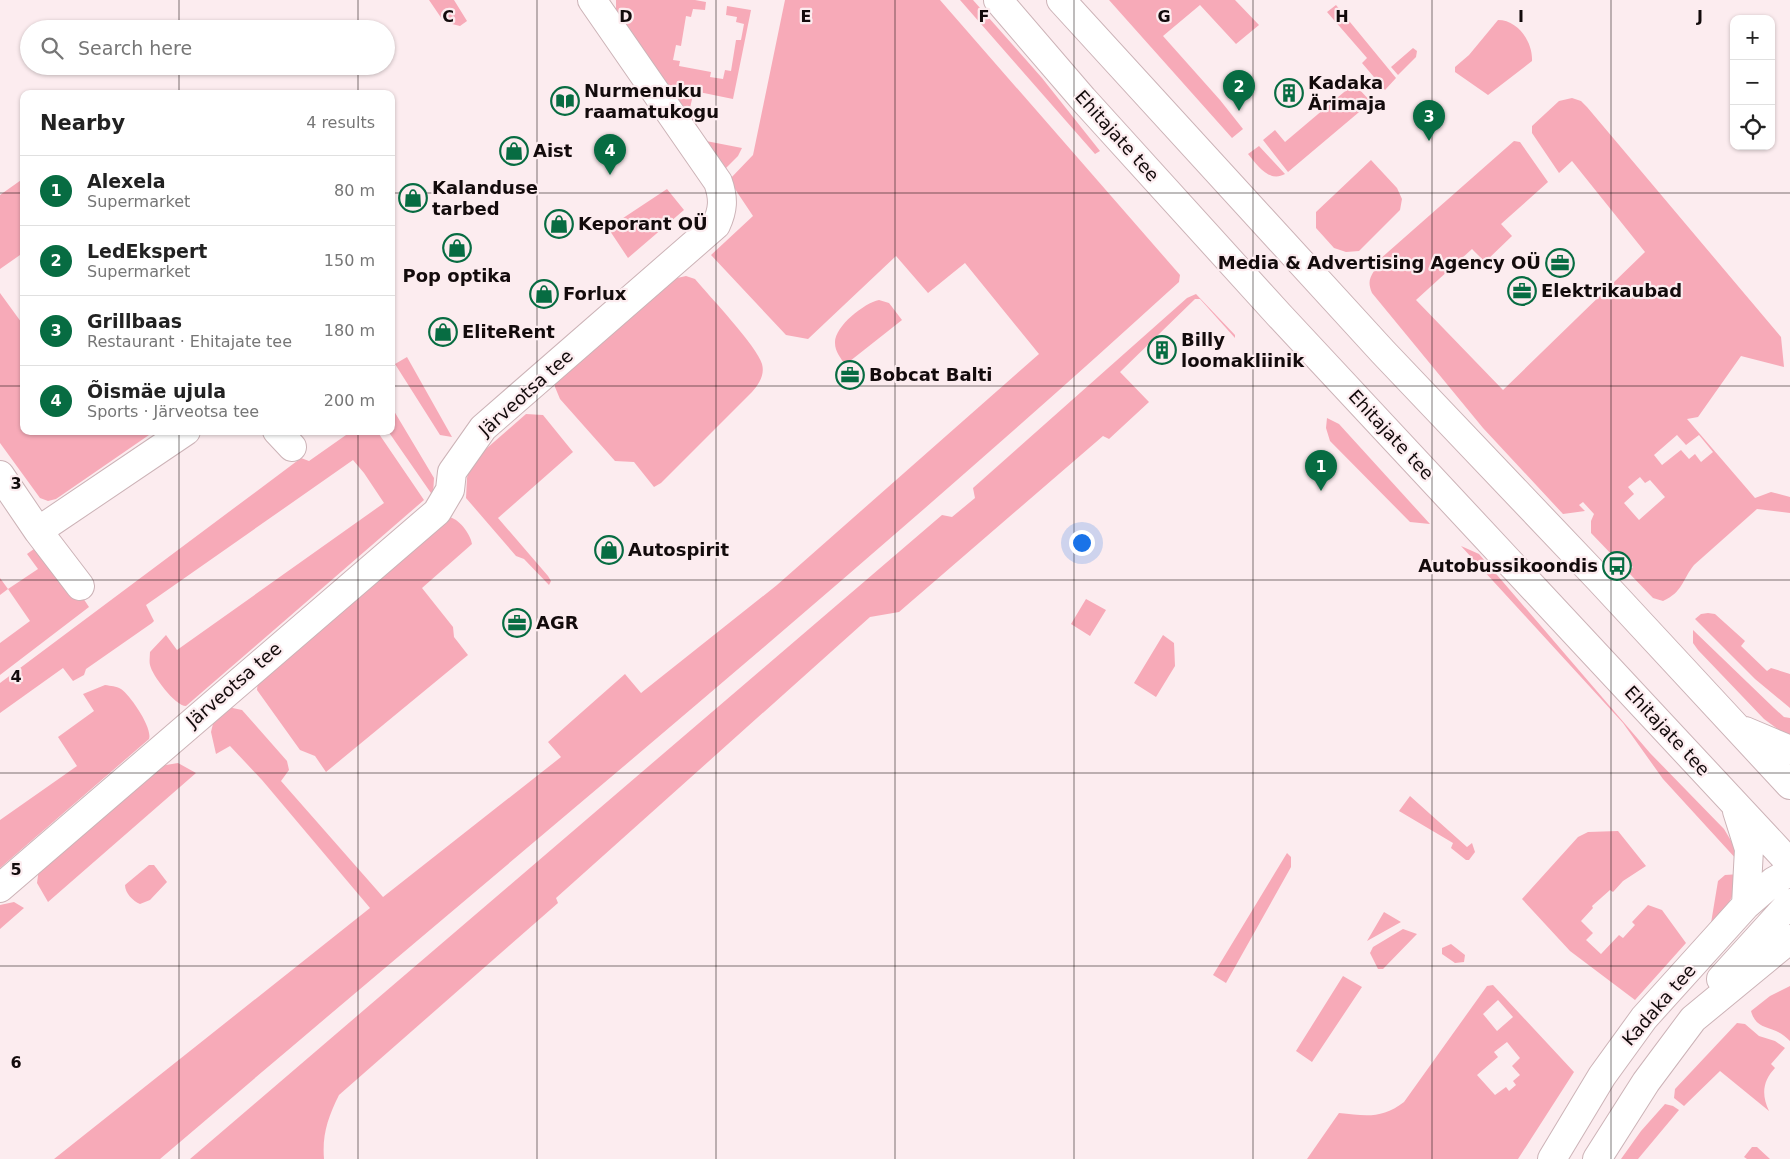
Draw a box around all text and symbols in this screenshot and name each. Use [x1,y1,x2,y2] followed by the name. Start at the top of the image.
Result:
[442,7,454,26] text: C
[619,7,633,26] text: D
[801,7,811,26] text: E
[979,7,989,26] text: F
[1157,7,1171,26] text: G
[1335,7,1349,26] text: H
[1518,7,1524,26] text: I
[1696,7,1703,26] text: J
[1730,15,1775,150] map controls
[1730,15,1775,60] button: +
[20,20,395,75] search box
[38,34,66,62] icon: search
[78,37,192,59] text: Search here
[1730,60,1775,105] button: −
[1223,70,1255,111] pin: 2
[1308,72,1386,114] place label: Kadaka Ärimaja
[1274,78,1304,108] building icon: Kadaka Ärimaja
[584,80,719,122] place label: Nurmenuku raamatukogu
[550,86,580,116] library icon: Nurmenuku raamatukogu
[1071,86,1164,185] street label: Ehitajate tee
[1413,100,1445,141] pin: 3
[1730,105,1775,150] button: locate
[40,111,125,135] text: Nearby
[306,113,375,132] text: 4 results
[594,134,626,175] pin: 4
[499,136,529,166] shop icon: Aist
[533,140,573,161] place label: Aist
[87,170,166,192] text: Alexela
[432,177,538,219] place label: Kalanduse tarbed
[50,181,62,200] text: 1
[334,181,375,200] text: 80 m
[398,183,428,213] shop icon: Kalanduse tarbed
[87,192,190,211] text: Supermarket
[544,209,574,239] shop icon: Keporant OÜ
[578,213,708,234] place label: Keporant OÜ
[442,233,472,263] shop icon: Pop optika
[87,240,207,262] text: LedEkspert
[1545,248,1575,278] office icon: Media & Advertising Agency OÜ
[50,251,62,270] text: 2
[324,251,375,270] text: 150 m
[1218,252,1541,273] place label: Media & Advertising Agency OÜ
[87,262,190,281] text: Supermarket
[403,265,511,286] place label: Pop optika
[1507,276,1537,306] office icon: Elektrikaubad
[529,279,559,309] shop icon: Forlux
[1541,280,1682,301] place label: Elektrikaubad
[563,283,627,304] place label: Forlux
[87,310,182,332] text: Grillbaas
[428,317,458,347] shop icon: EliteRent
[50,321,62,340] text: 3
[324,321,375,340] text: 180 m
[462,321,555,342] place label: EliteRent
[1181,329,1305,371] place label: Billy loomakliinik
[87,332,292,351] text: Restaurant · Ehitajate tee
[1147,335,1177,365] building icon: Billy loomakliinik
[474,345,577,441] street label: Järveotsa tee
[835,360,865,390] office icon: Bobcat Balti
[869,364,992,385] place label: Bobcat Balti
[87,380,226,402] text: Õismäe ujula
[1344,385,1438,484] street label: Ehitajate tee
[50,391,62,410] text: 4
[324,391,375,410] text: 200 m
[87,402,259,421] text: Sports · Järveotsa tee
[1305,450,1337,491] pin: 1
[10,474,22,493] text: 3
[1069,530,1095,556] your location
[594,535,624,565] shop icon: Autospirit
[628,539,730,560] place label: Autospirit
[1602,551,1632,581] bus stop icon: Autobussikoondis
[1418,555,1598,576] place label: Autobussikoondis
[502,608,532,638] office icon: AGR
[536,612,579,633] place label: AGR
[181,638,285,732] street label: Järveotsa tee
[10,667,22,686] text: 4
[1620,681,1714,780] street label: Ehitajate tee
[10,860,22,879] text: 5
[1618,960,1700,1050] street label: Kadaka tee
[10,1053,22,1072] text: 6

